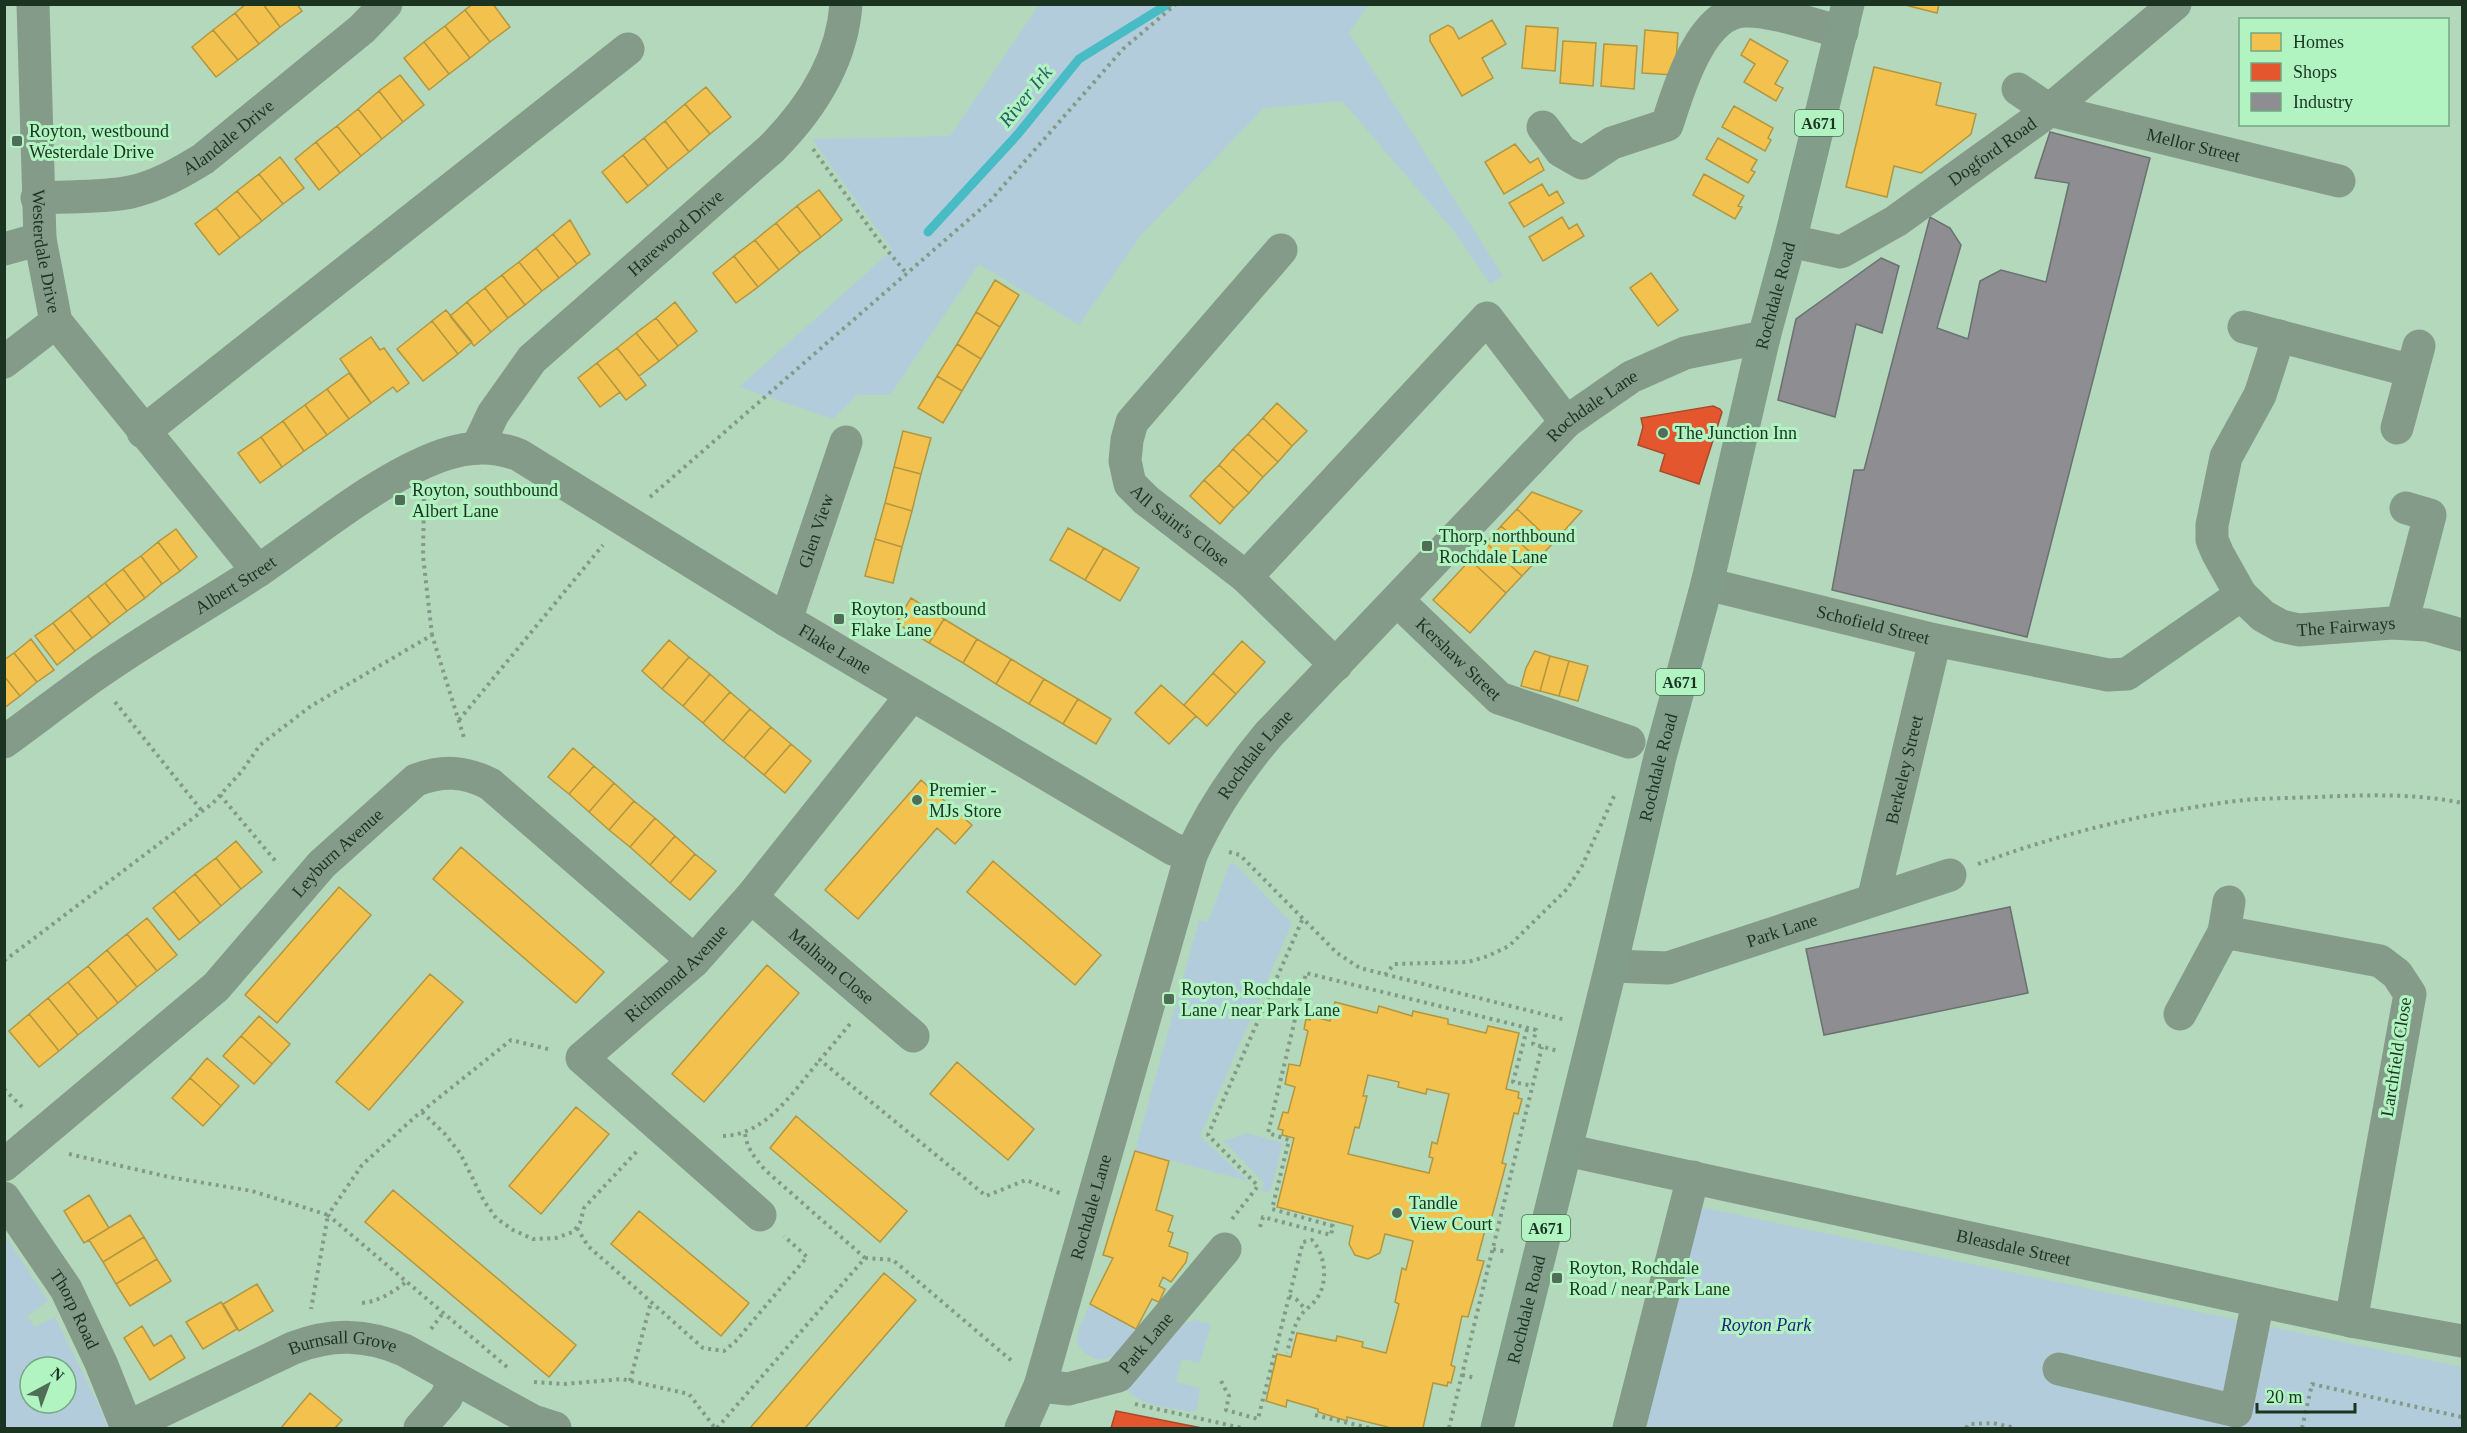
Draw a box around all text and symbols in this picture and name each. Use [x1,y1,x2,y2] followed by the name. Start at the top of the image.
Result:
[2239,18,2449,126] legend
[2293,32,2344,52] text: Homes
[993,60,1057,132] water label: River Irk
[2293,62,2337,82] text: Shops
[2293,92,2353,112] text: Industry
[179,95,278,179] street label: Alandale Drive
[1795,110,1843,136] road number: A671
[1944,113,2040,190] street label: Dogford Road
[29,121,169,162] place label: Royton, westbound Westerdale Drive
[2144,124,2242,166] street label: Mellor Street
[10,134,24,148] marker: Royton, westbound Westerdale Drive
[624,186,727,280] street label: Harewood Drive
[29,189,64,315] street label: Westerdale Drive
[1751,240,1799,351] street label: Rochdale Road
[1542,365,1640,446] street label: Rochdale Lane
[1675,423,1797,443] place label: The Junction Inn
[1656,426,1670,440] marker: The Junction Inn
[412,480,558,521] place label: Royton, southbound Albert Lane
[1126,480,1233,571] street label: All Saint's Close
[794,491,838,571] street label: Glen View
[393,493,407,507] marker: Royton, southbound Albert Lane
[1439,526,1575,567] place label: Thorp, northbound Rochdale Lane
[1420,539,1434,553] marker: Thorp, northbound Rochdale Lane
[191,552,280,618] street label: Albert Street
[851,599,986,640] place label: Royton, eastbound Flake Lane
[1815,601,1932,648] street label: Schofield Street
[832,612,846,626] marker: Royton, eastbound Flake Lane
[2296,613,2396,640] street label: The Fairways
[1412,614,1505,705] street label: Kershaw Street
[795,620,875,678] street label: Flake Lane
[1656,669,1704,695] road number: A671
[1214,706,1297,803] street label: Rochdale Lane
[1635,711,1681,823] street label: Rochdale Road
[1881,713,1927,826] street label: Berkeley Street
[929,780,1002,821] place label: Premier - MJs Store
[910,793,924,807] marker: Premier - MJs Store
[288,804,387,901] street label: Leyburn Avenue
[1744,909,1820,951] street label: Park Lane
[621,921,731,1026] street label: Richmond Avenue
[785,924,878,1008] street label: Malham Close
[1181,979,1340,1020] place label: Royton, Rochdale Lane / near Park Lane
[1162,992,1176,1006] marker: Royton, Rochdale Lane / near Park Lane
[2377,996,2415,1118] street label: Larchfield Close
[1066,1152,1115,1262] street label: Rochdale Lane
[1409,1193,1492,1234] place label: Tandle View Court
[1390,1206,1404,1220] marker: Tandle View Court
[1522,1215,1570,1241] road number: A671
[1954,1225,2073,1270] street label: Bleasdale Street
[1503,1253,1549,1366] street label: Rochdale Road
[1569,1258,1730,1299] place label: Royton, Rochdale Road / near Park Lane
[46,1266,103,1352] street label: Thorp Road
[1550,1271,1564,1285] marker: Royton, Rochdale Road / near Park Lane
[1114,1308,1177,1378] street label: Park Lane
[1720,1315,1812,1335] park label: Royton Park
[285,1327,400,1359] street label: Burnsall Grove
[18,1355,78,1415] north arrow
[48,1364,68,1385] text: N
[2257,1376,2354,1414] scale bar
[2266,1387,2303,1407] text: 20 m

